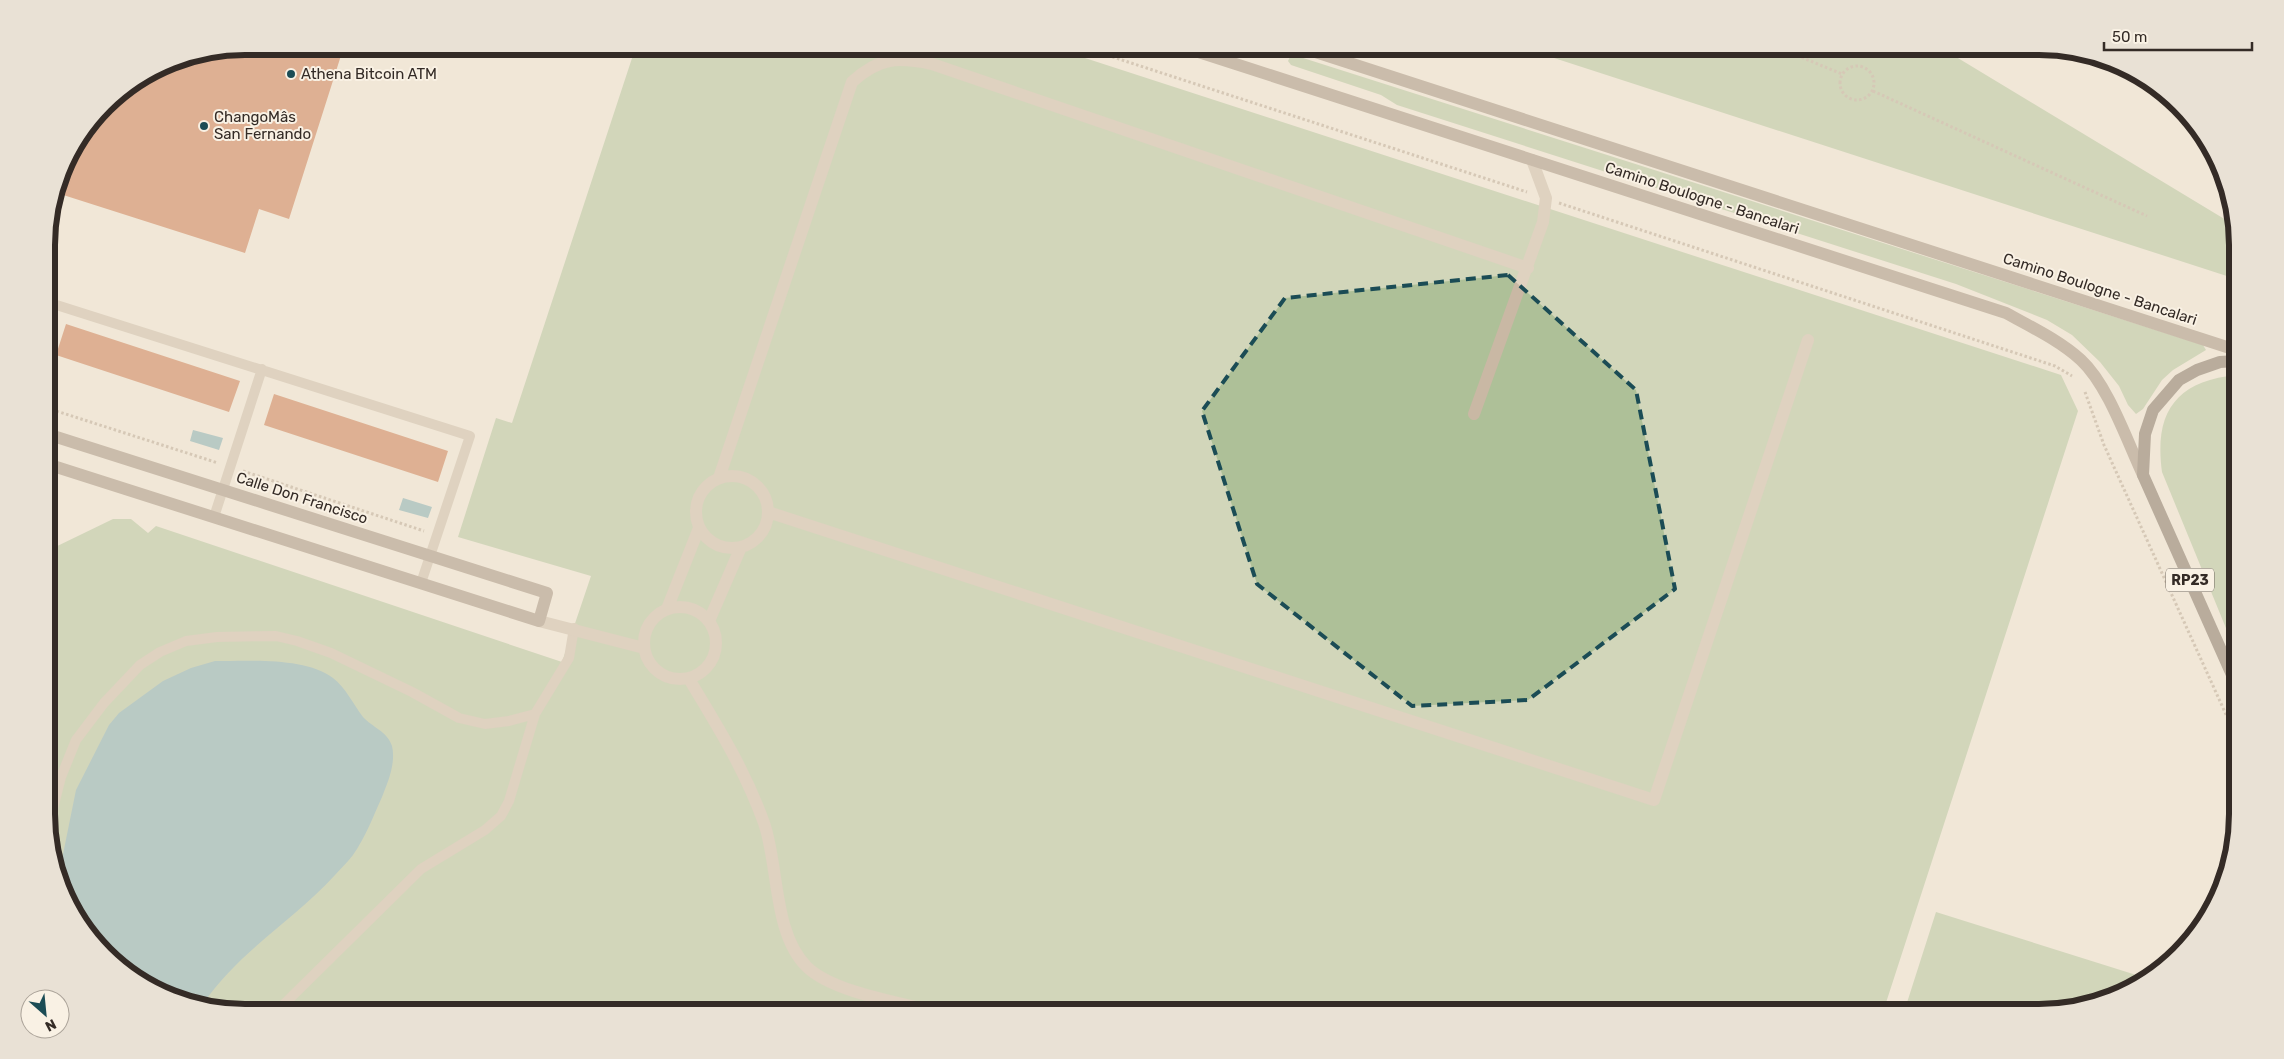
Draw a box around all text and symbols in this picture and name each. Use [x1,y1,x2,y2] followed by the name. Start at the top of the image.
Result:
[2104,20,2252,52] scale bar
[2112,28,2147,46] text: 50 m
[301,65,437,83] place label: Athena Bitcoin ATM
[285,68,297,80] marker: Athena Bitcoin ATM
[214,108,311,143] place label: ChangoMâs San Fernando
[198,120,210,132] marker: ChangoMâs San Fernando
[1603,158,1801,238] street label: Camino Boulogne - Bancalari
[2001,249,2199,329] street label: Camino Boulogne - Bancalari
[234,468,370,528] street label: Calle Don Francisco
[2166,568,2214,592] road number: RP23
[20,989,70,1039] north arrow
[42,1015,59,1035] text: N

